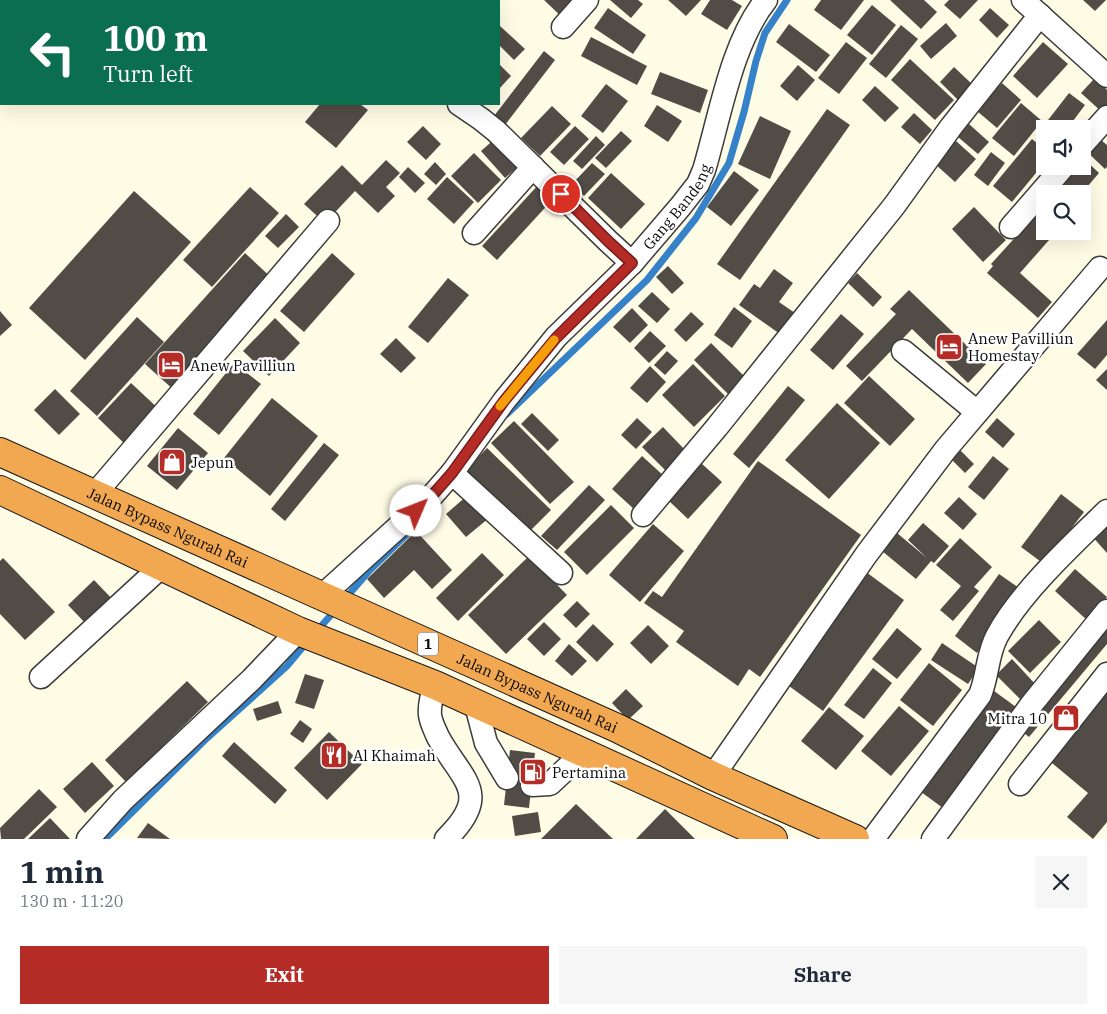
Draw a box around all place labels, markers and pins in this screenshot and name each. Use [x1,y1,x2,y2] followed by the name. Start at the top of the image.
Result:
[540,173,582,215] pin
[968,329,1074,365] place label: Anew Pavilliun Homestay
[934,332,964,362] hotel icon: Anew Pavilliun Homestay
[156,350,186,380] hotel icon: Anew Pavilliun
[190,356,296,375] place label: Anew Pavilliun
[157,447,187,477] shop icon: Jepun
[191,453,234,472] place label: Jepun
[1051,703,1081,733] shop icon: Mitra 10
[988,709,1047,728] place label: Mitra 10
[319,740,349,770] restaurant icon: Al Khaimah
[353,746,436,765] place label: Al Khaimah
[518,757,548,787] fuel station icon: Pertamina
[552,763,626,782] place label: Pertamina

